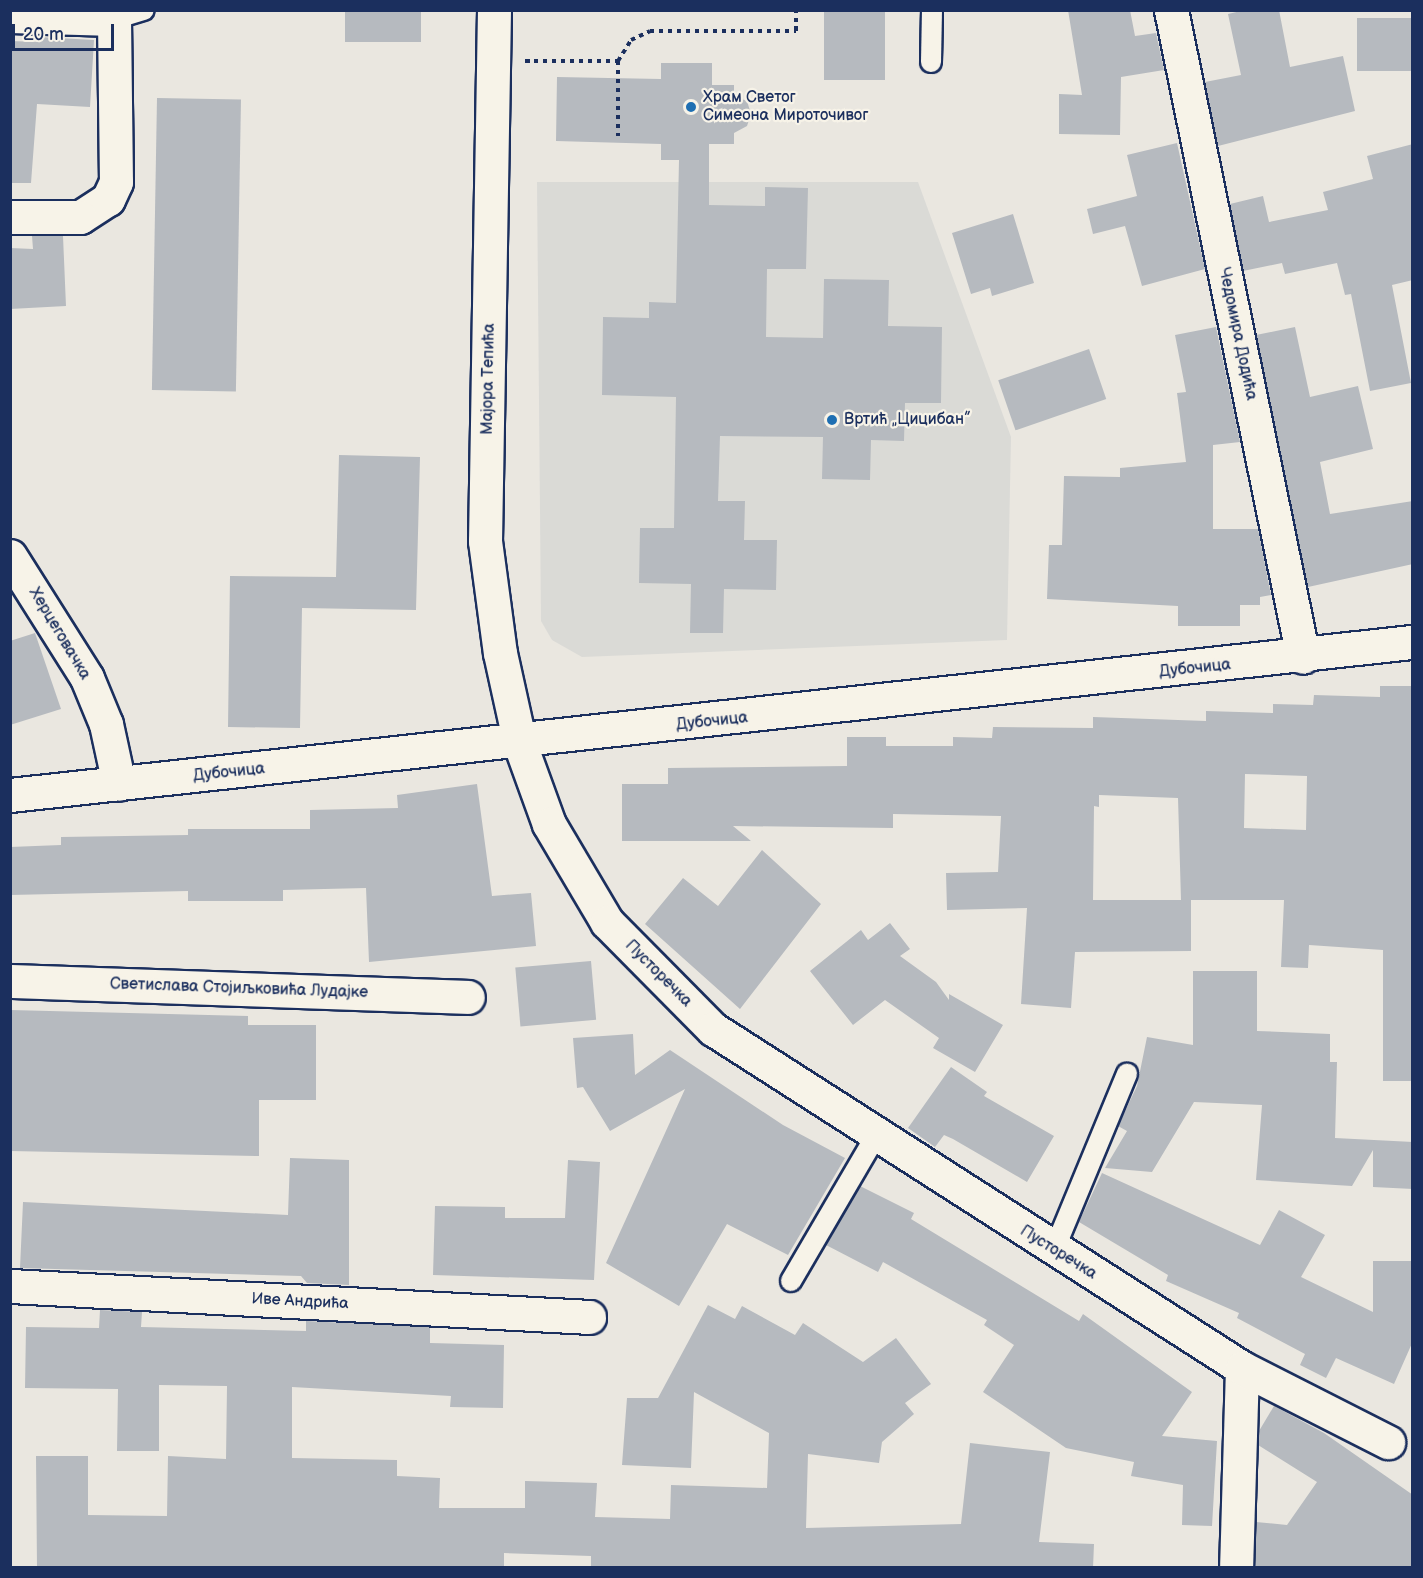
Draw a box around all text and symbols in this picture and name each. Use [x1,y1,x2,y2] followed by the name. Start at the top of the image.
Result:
[15,12,117,50] scale bar
[23,24,64,45] text: 20 m
[703,88,868,126] place label: Храм Светог Симеона Мироточивог
[684,100,698,114] marker: Храм Светог Симеона Мироточивог
[1214,266,1260,402] street label: Чедомира Додића
[478,323,500,435] street label: Мајора Тепића
[844,410,971,430] place label: Вртић „Цицибан”
[825,413,839,427] marker: Вртић „Цицибан”
[24,585,94,683] street label: Херцеговачка
[1158,656,1232,682] street label: Дубочица
[675,709,749,735] street label: Дубочица
[192,760,266,786] street label: Дубочица
[621,937,695,1011] street label: Пусторечка
[109,975,369,1003] street label: Светислава Стојиљковића Лудајке
[1016,1222,1100,1284] street label: Пусторечка
[251,1290,349,1314] street label: Иве Андрића

